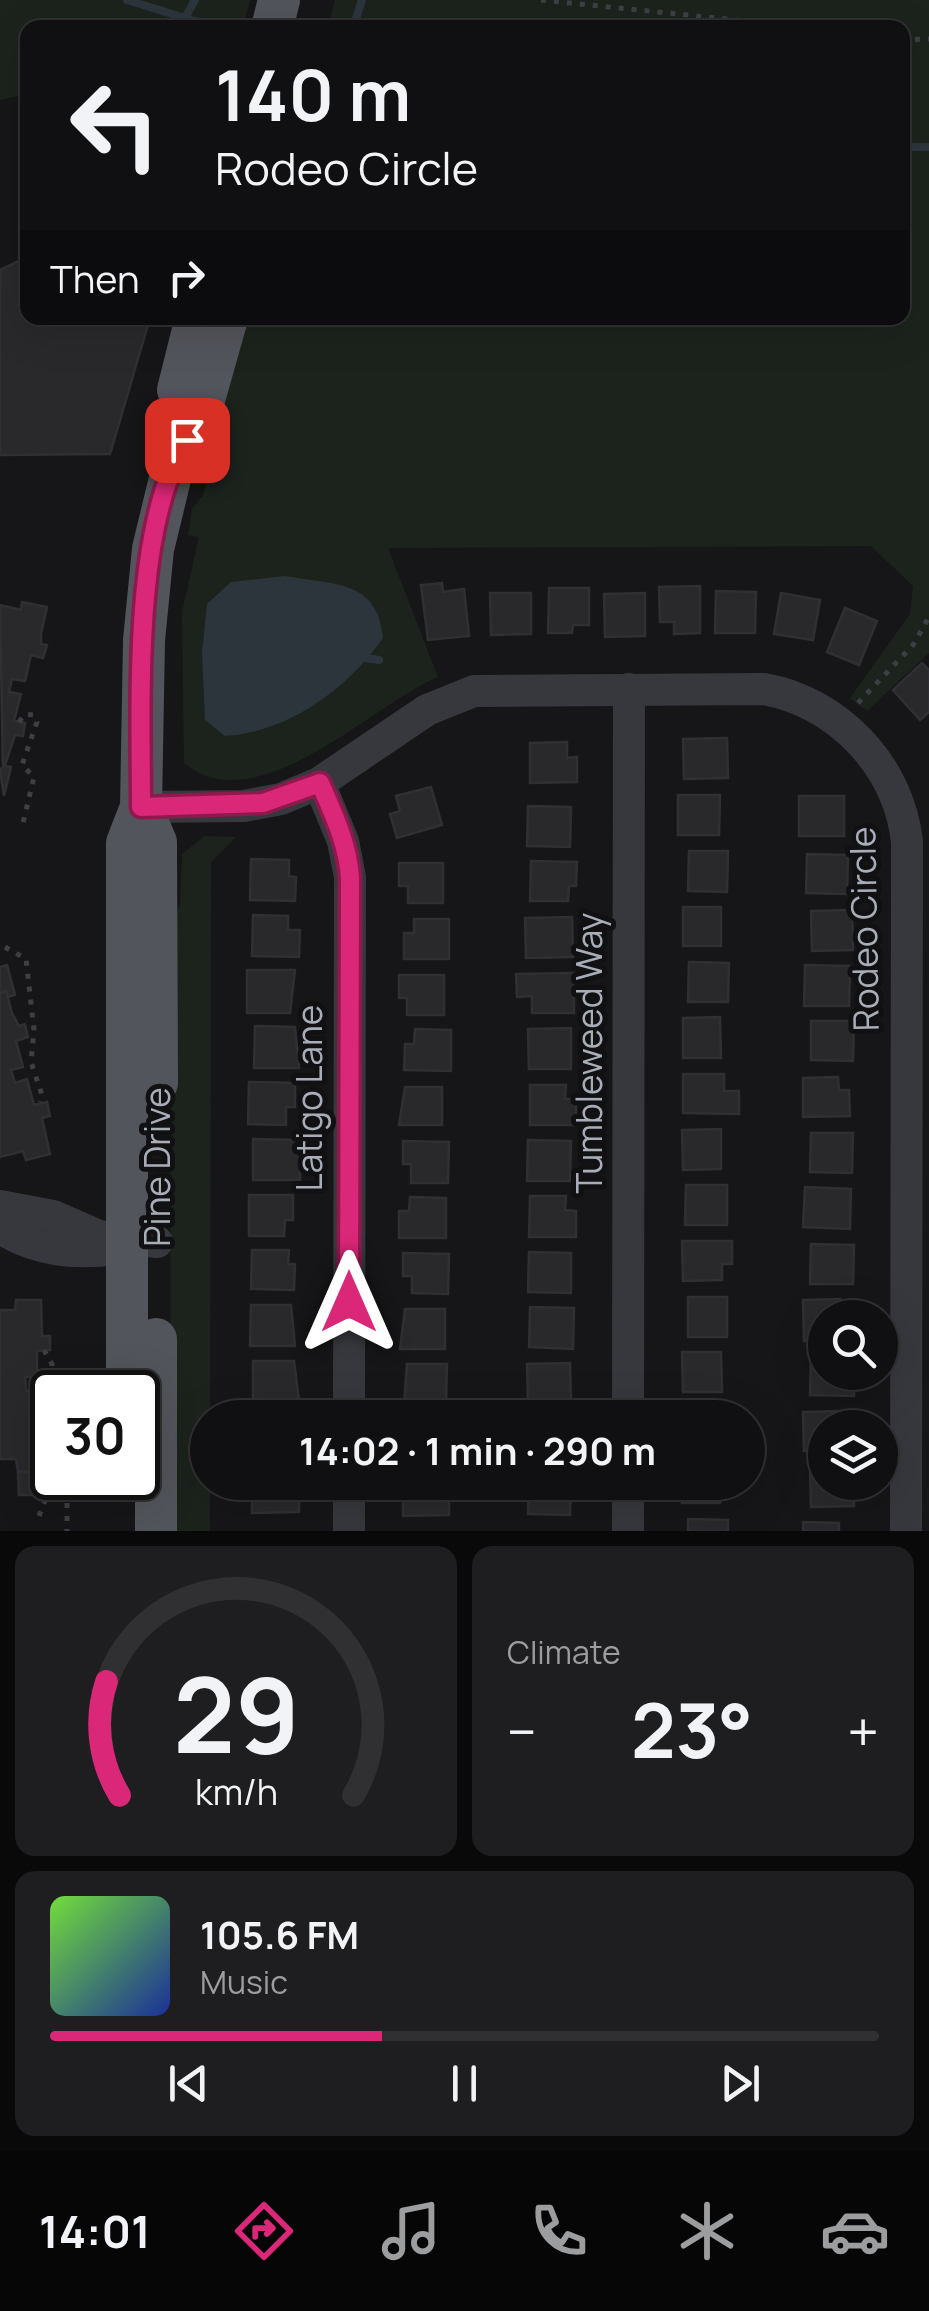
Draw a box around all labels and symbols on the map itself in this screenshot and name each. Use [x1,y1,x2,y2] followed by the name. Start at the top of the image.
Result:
[145,398,230,483] pin
[838,826,890,1032] street label: Rodeo Circle
[565,912,613,1194] street label: Tumbleweed Way
[285,1005,333,1191] street label: Latigo Lane
[133,1087,181,1247] street label: Pine Drive
[297,1250,401,1354] position arrow
[30,1370,160,1500] speed limit sign: 30

